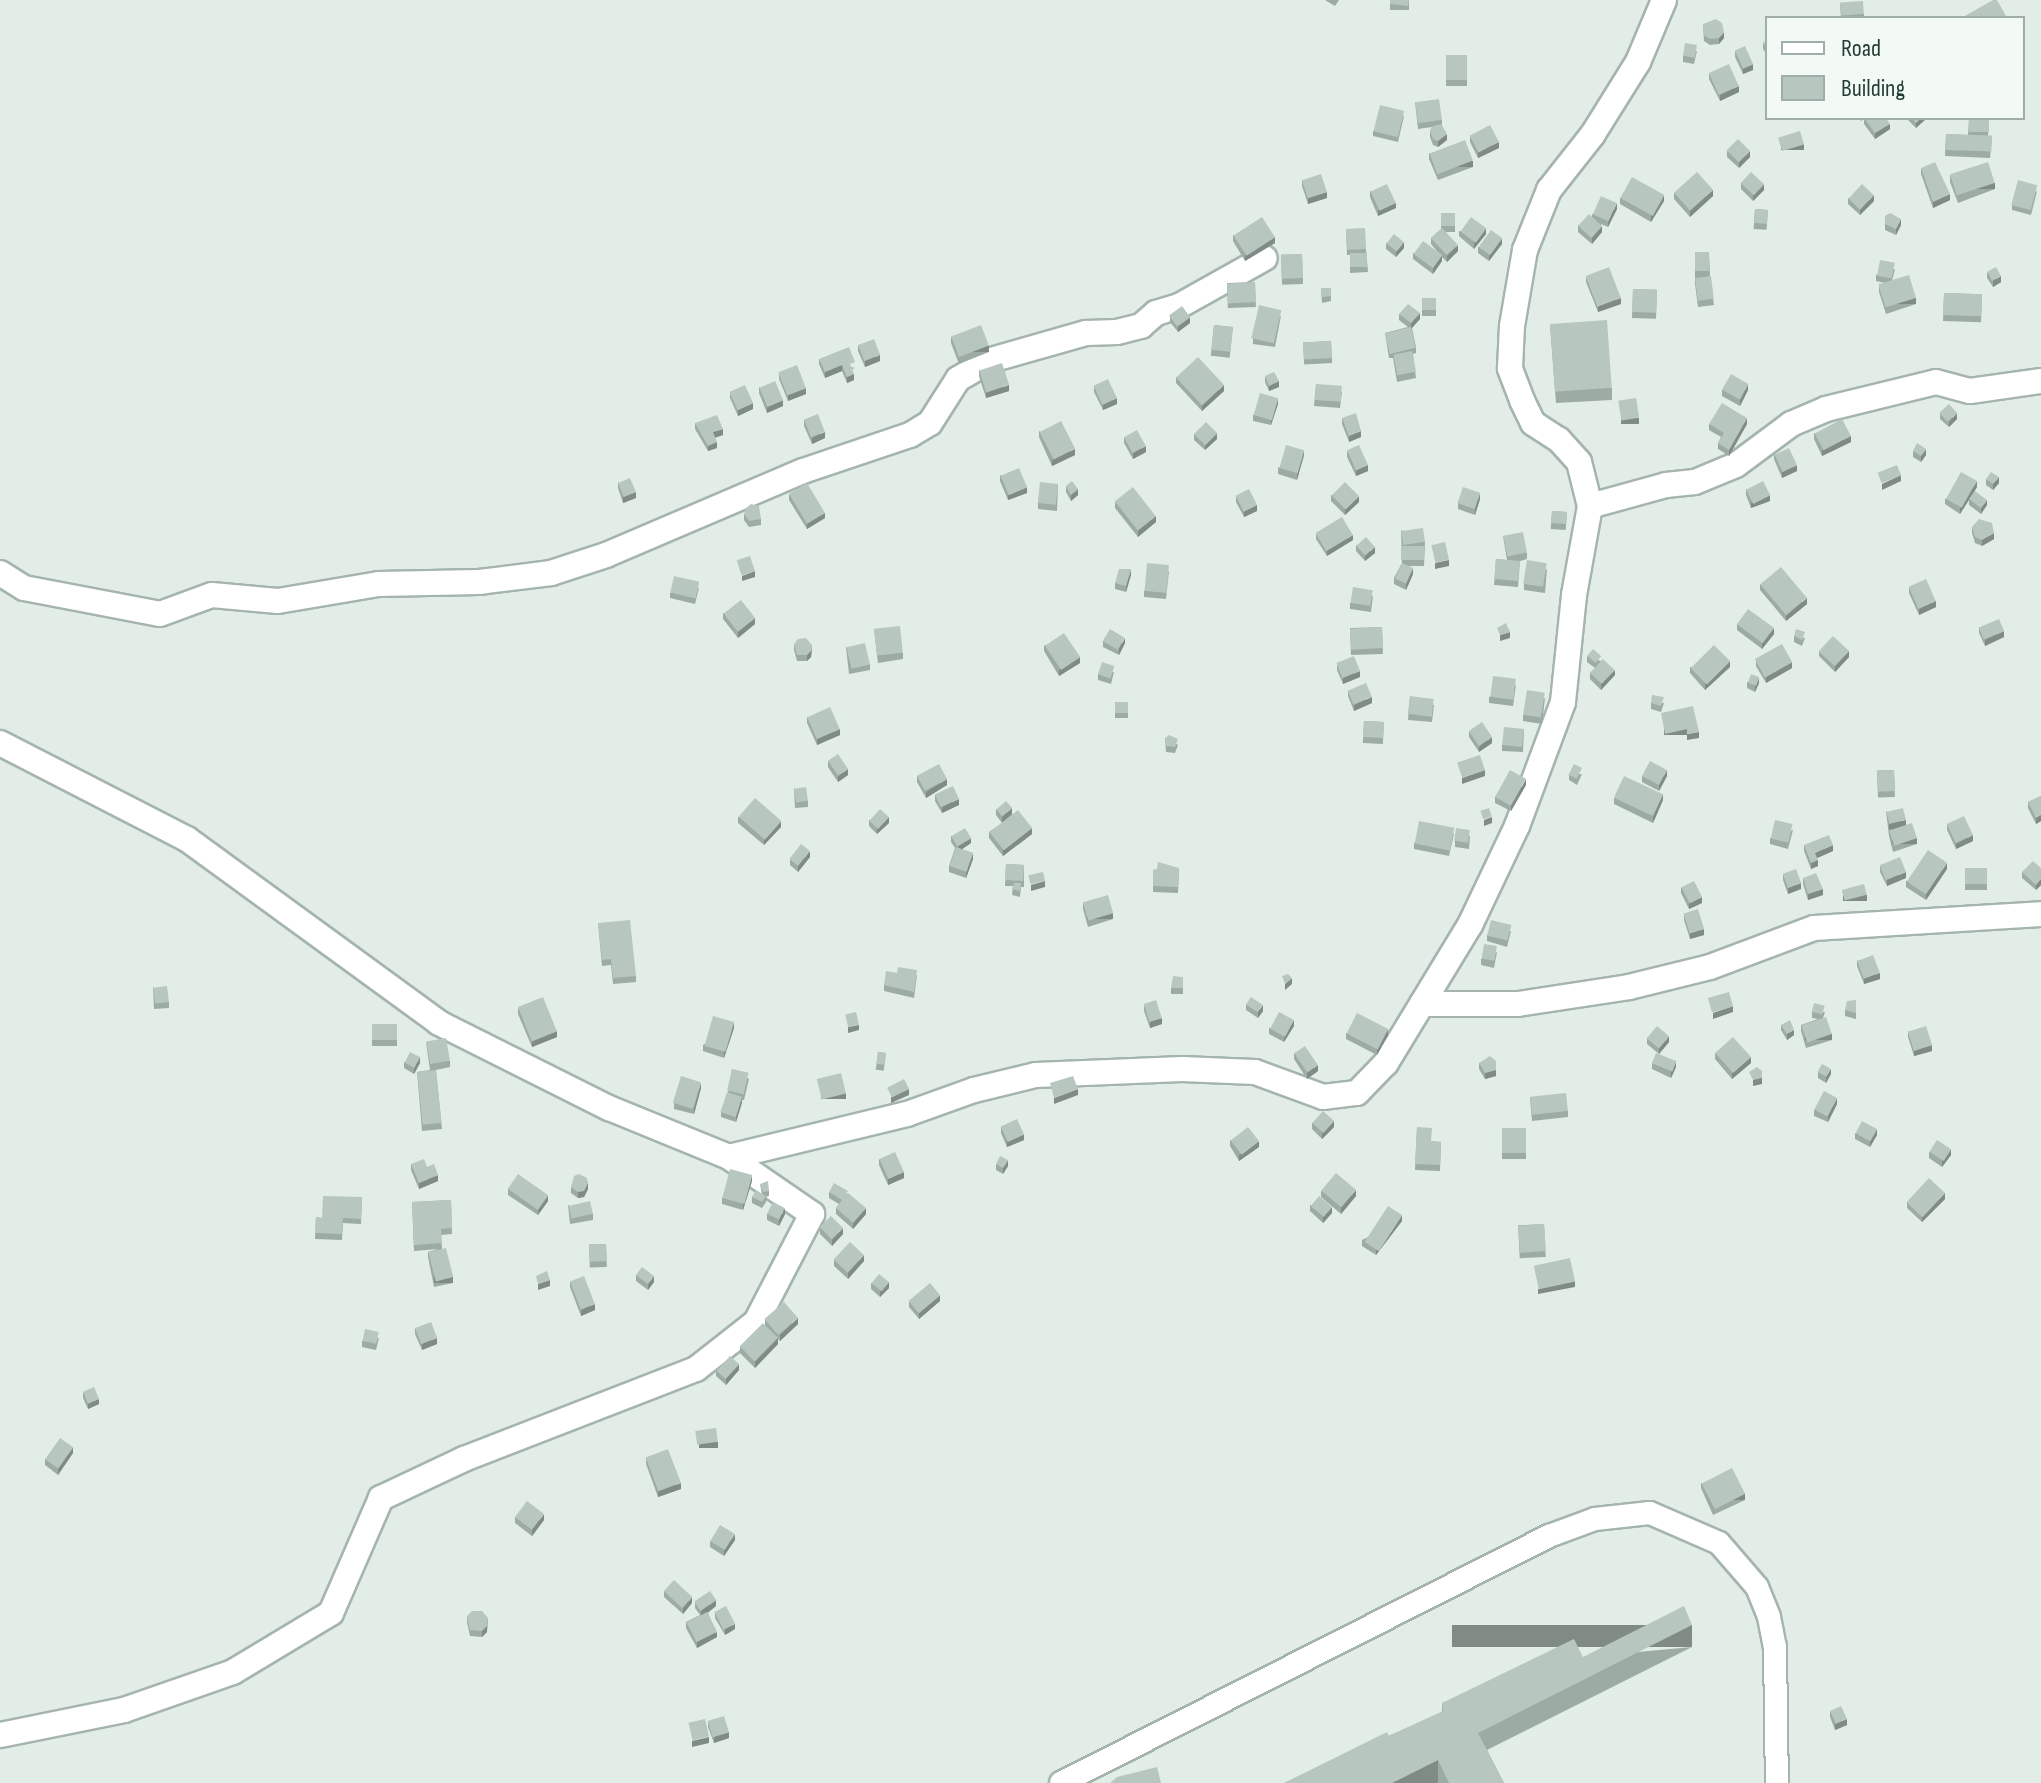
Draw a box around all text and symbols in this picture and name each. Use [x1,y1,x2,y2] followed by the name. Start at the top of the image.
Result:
[1765,16,2025,120] legend
[1841,34,1881,63] text: Road
[1841,74,1905,103] text: Building

